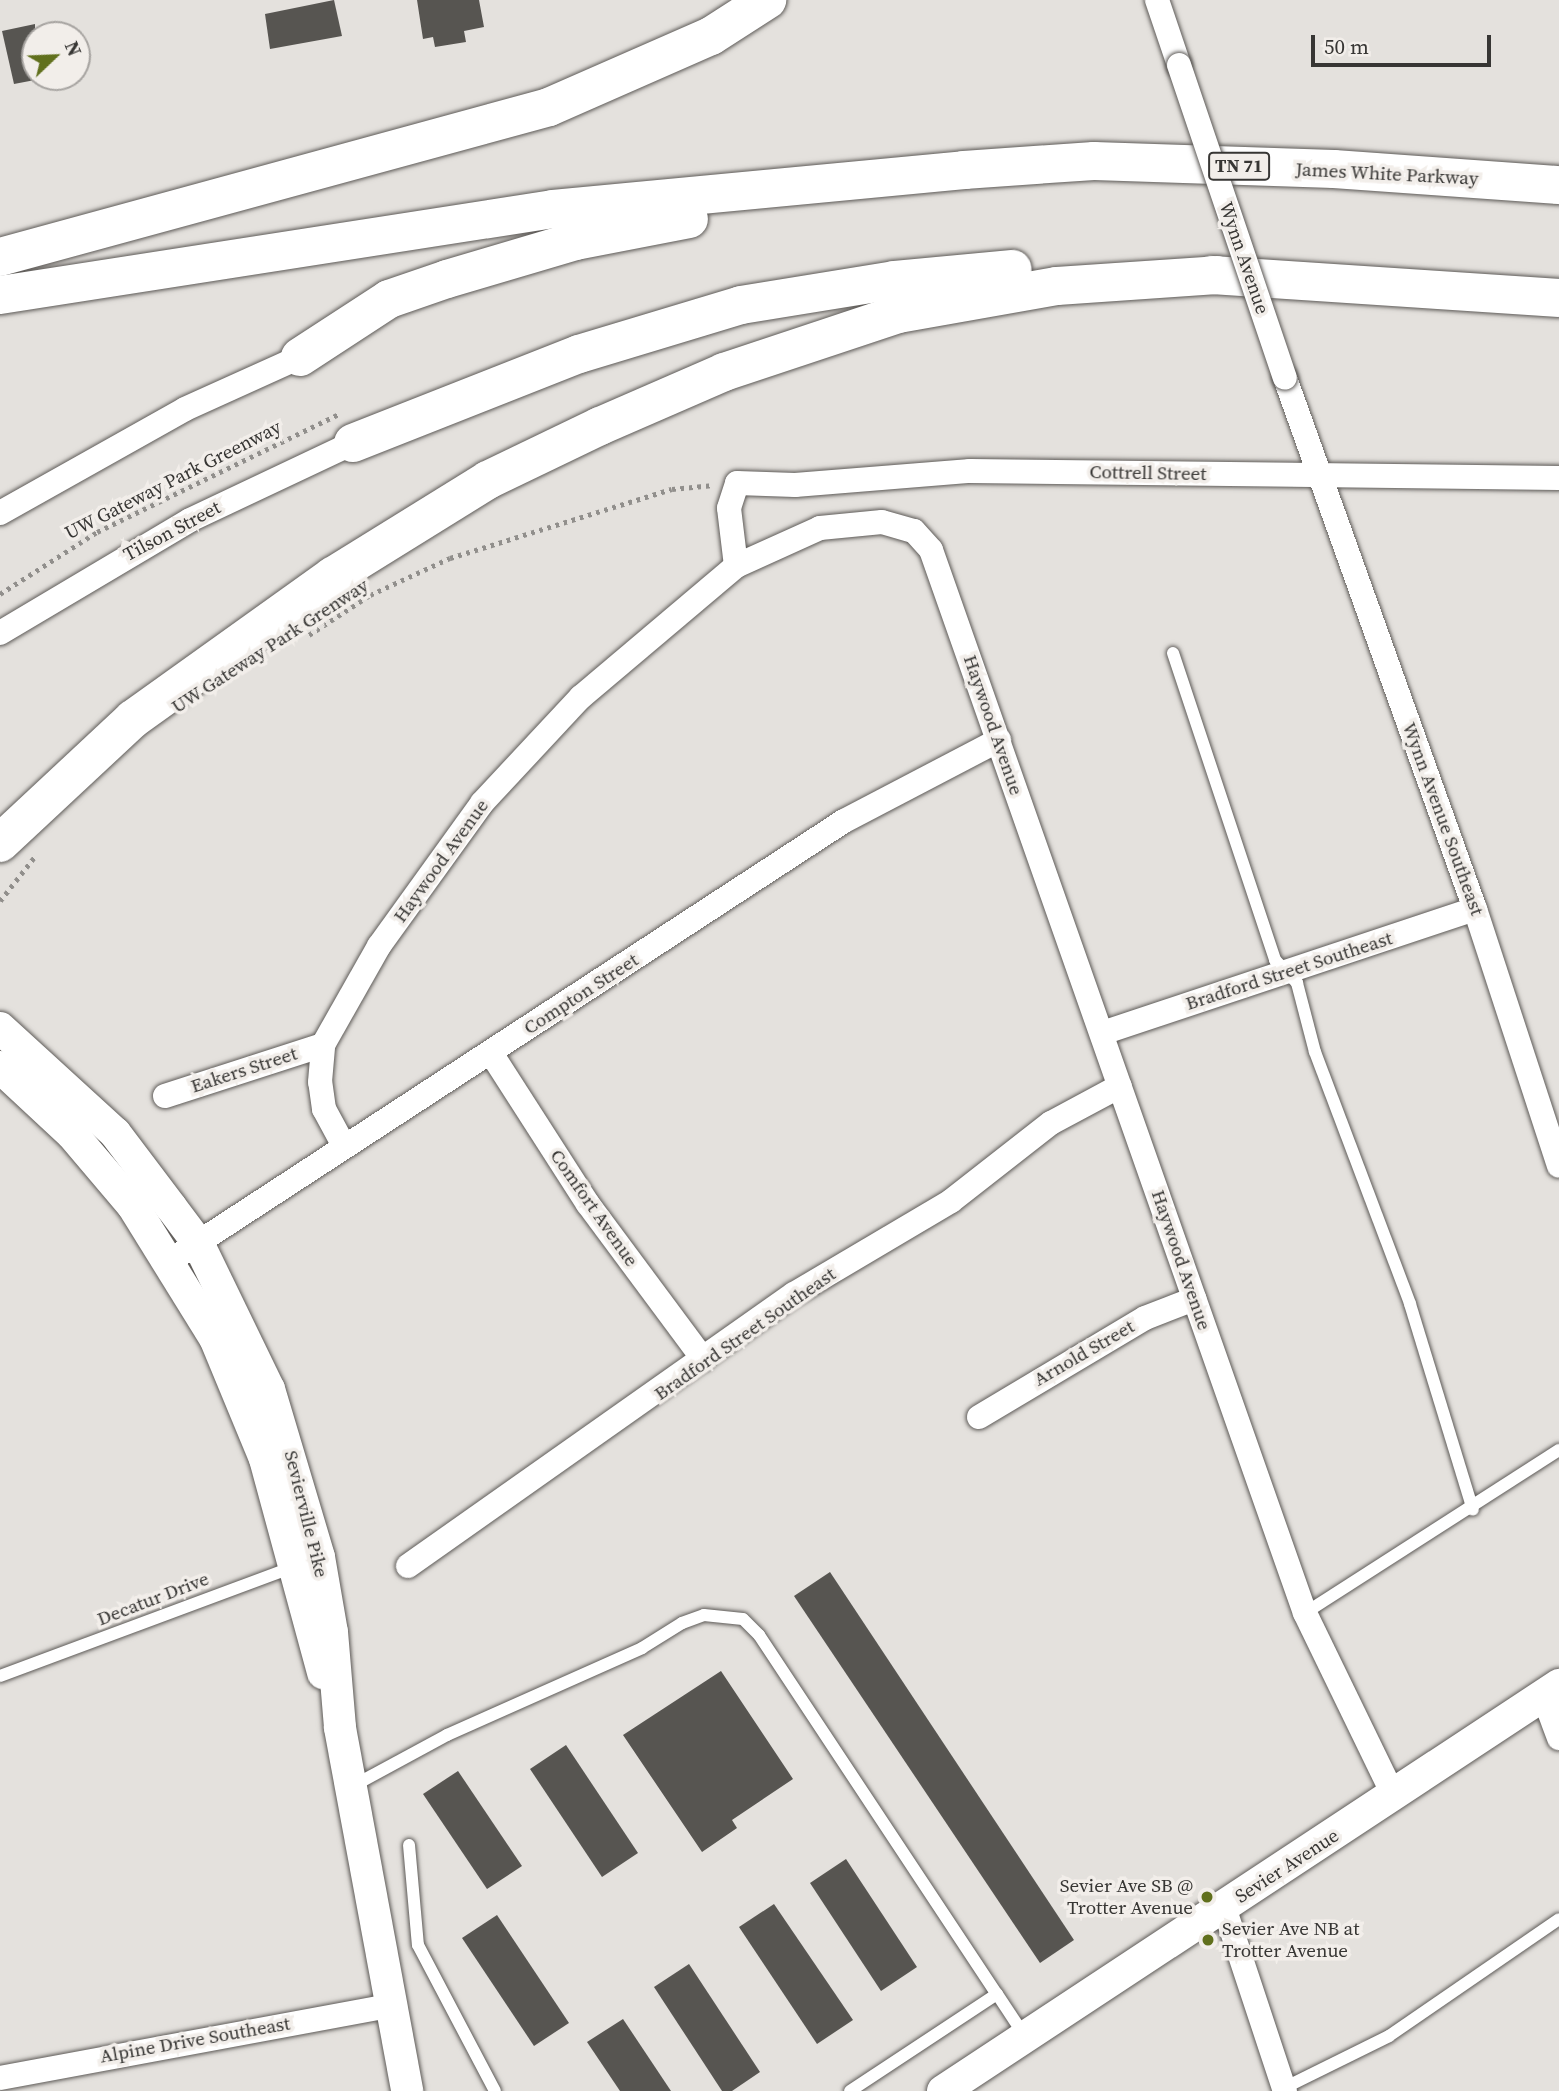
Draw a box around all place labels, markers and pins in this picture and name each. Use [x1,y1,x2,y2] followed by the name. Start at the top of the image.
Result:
[1060,1875,1193,1919] place label: Sevier Ave SB @ Trotter Avenue
[1199,1889,1215,1905] marker: Sevier Ave SB @ Trotter Avenue
[1222,1918,1359,1962] place label: Sevier Ave NB at Trotter Avenue
[1200,1932,1216,1948] marker: Sevier Ave NB at Trotter Avenue

